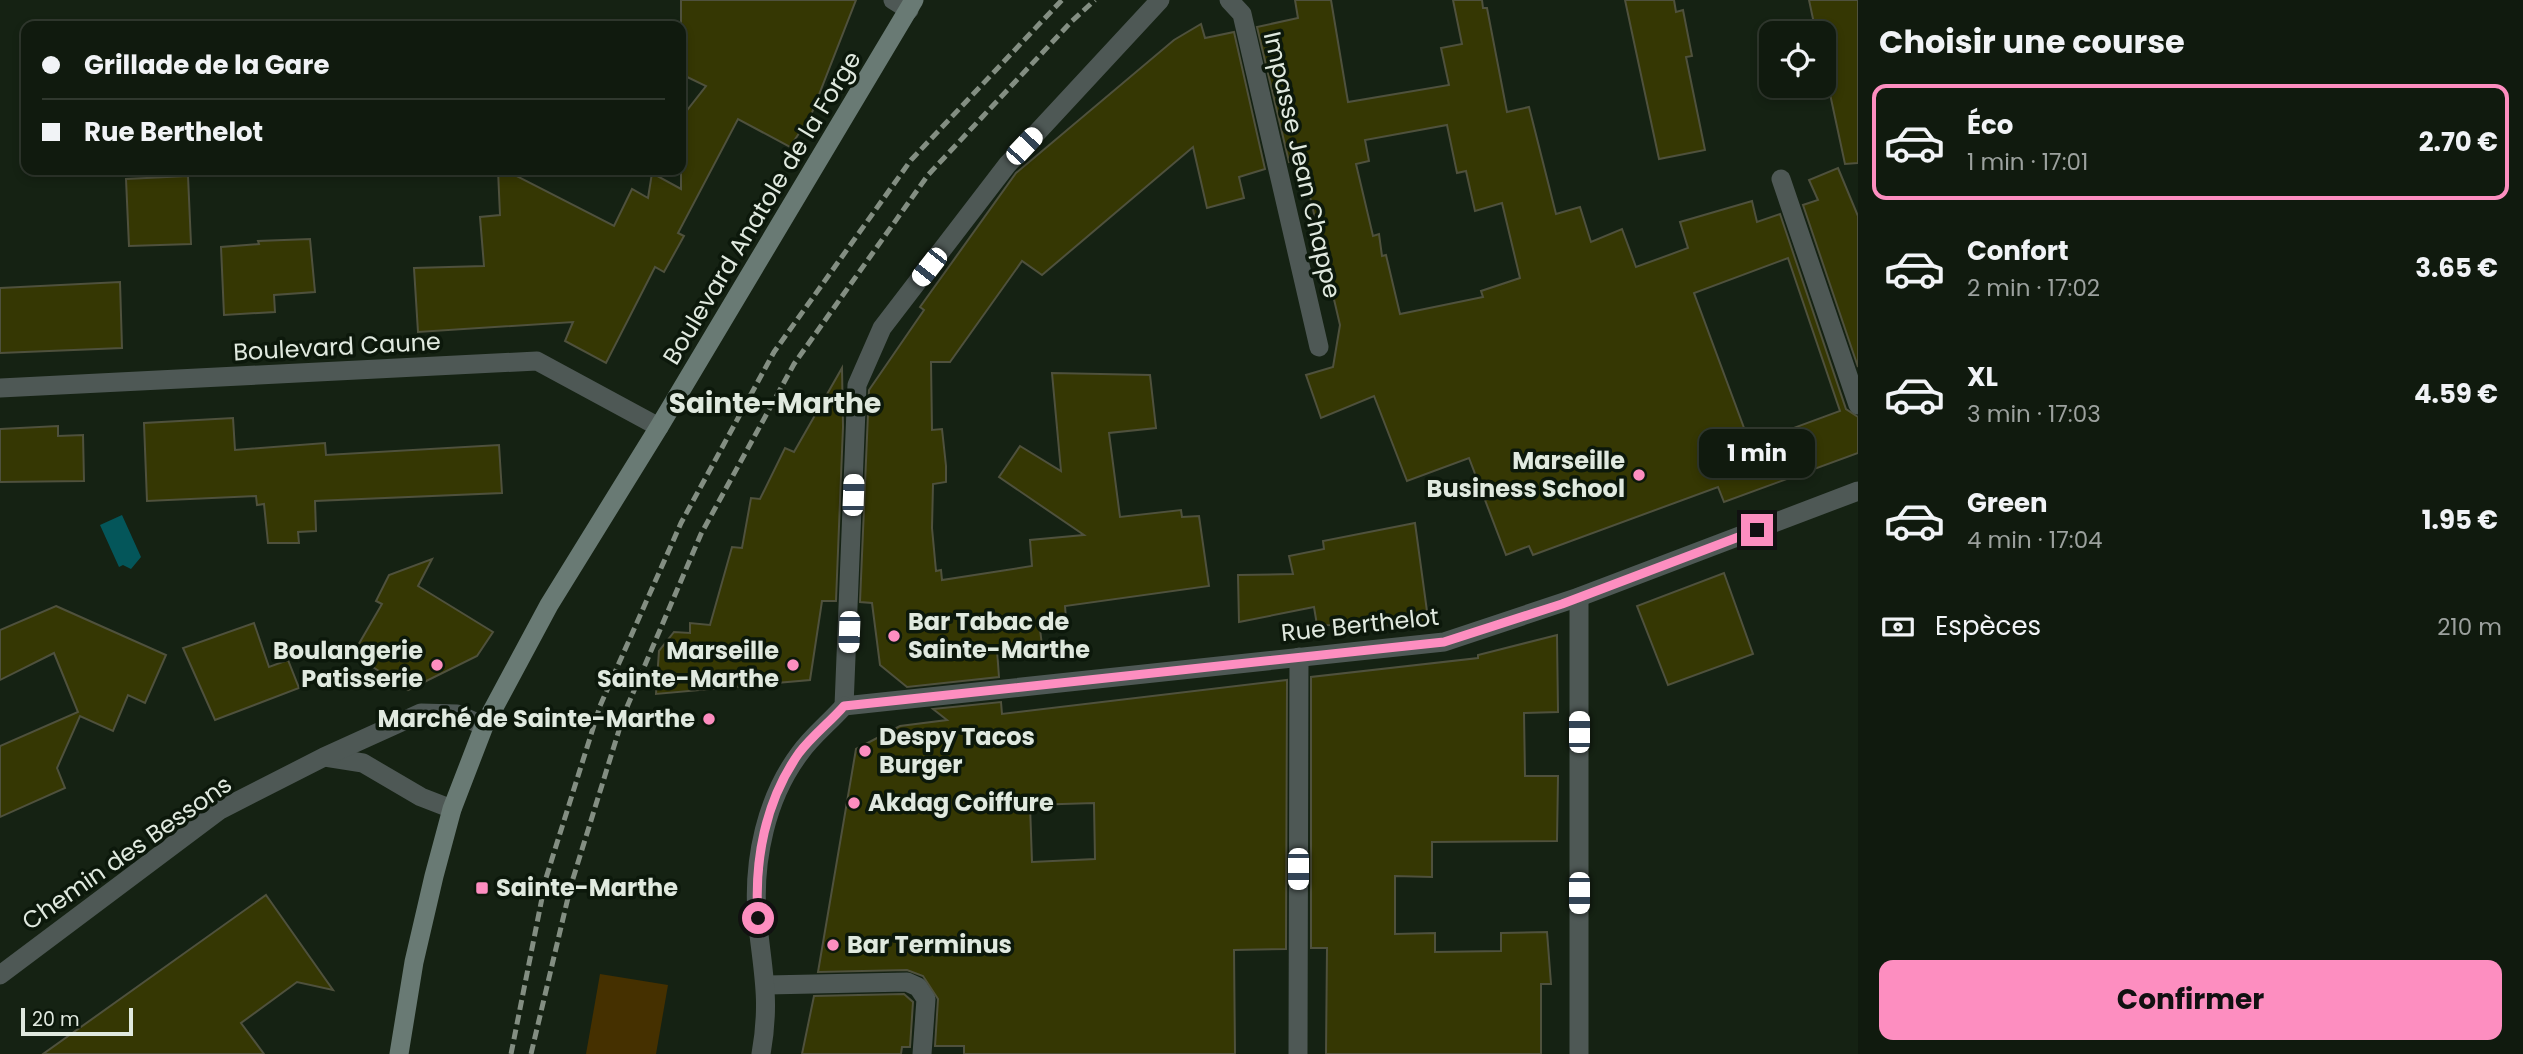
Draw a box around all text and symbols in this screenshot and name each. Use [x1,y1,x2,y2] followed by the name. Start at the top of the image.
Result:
[1879,19,2185,64] text: Choisir une course
[1759,21,1836,98] map controls
[1759,21,1836,98] button: locate
[1256,28,1349,301] street label: Impasse Jean Chappe
[655,45,868,371] street label: Boulevard Anatole de la Forge
[84,47,329,83] text: Grillade de la Gare
[1967,107,2013,143] text: Éco
[1883,111,1946,174] icon: car
[84,114,263,150] text: Rue Berthelot
[1002,123,1047,169] car
[2419,124,2498,160] text: 2.70 €
[1967,146,2088,178] text: 1 min · 17:01
[1967,233,2069,269] text: Confort
[1883,237,1946,300] icon: car
[908,244,951,290] car
[2415,250,2498,286] text: 3.65 €
[1967,272,2100,304] text: 2 min · 17:02
[232,325,442,368] street label: Boulevard Caune
[1967,359,1998,395] text: XL
[1883,363,1946,426] icon: car
[2414,376,2498,412] text: 4.59 €
[669,384,881,423] district label: Sainte-Marthe
[1967,398,2101,430] text: 3 min · 17:03
[1699,428,1815,477] callout: 1 min
[1727,437,1787,469] text: 1 min
[1427,444,1625,505] place label: Marseille Business School
[1631,467,1647,483] marker: Marseille Business School
[842,474,865,516] car
[1967,485,2048,521] text: Green
[1883,489,1946,552] icon: car
[2422,502,2498,538] text: 1.95 €
[1741,514,1773,546] route end
[1967,524,2103,556] text: 4 min · 17:04
[1279,600,1441,649] street label: Rue Berthelot
[908,605,1090,666] place label: Bar Tabac de Sainte-Marthe
[1879,608,1917,646] icon: cash
[1935,608,2041,644] text: Espèces
[838,611,861,653] car
[2437,611,2502,643] text: 210 m
[886,628,902,644] marker: Bar Tabac de Sainte-Marthe
[273,634,423,695] place label: Boulangerie Patisserie
[597,634,779,695] place label: Marseille Sainte-Marthe
[429,657,445,673] marker: Boulangerie Patisserie
[785,657,801,673] marker: Marseille Sainte-Marthe
[378,702,695,735] place label: Marché de Sainte-Marthe
[701,711,717,727] marker: Marché de Sainte-Marthe
[1569,711,1590,753] car
[879,720,1035,781] place label: Despy Tacos Burger
[857,743,873,759] marker: Despy Tacos Burger
[15,768,238,938] street label: Chemin des Bessons
[868,786,1054,819] place label: Akdag Coiffure
[846,795,862,811] marker: Akdag Coiffure
[1288,848,1309,890] car
[496,871,678,904] place label: Sainte-Marthe
[1569,872,1590,914] car
[474,880,490,896] marker: Sainte-Marthe
[742,902,774,934] route start
[847,928,1012,961] place label: Bar Terminus
[825,937,841,953] marker: Bar Terminus
[1879,960,2502,1040] button: Confirmer
[21,1005,133,1037] scale bar
[32,1006,80,1033] text: 20 m

